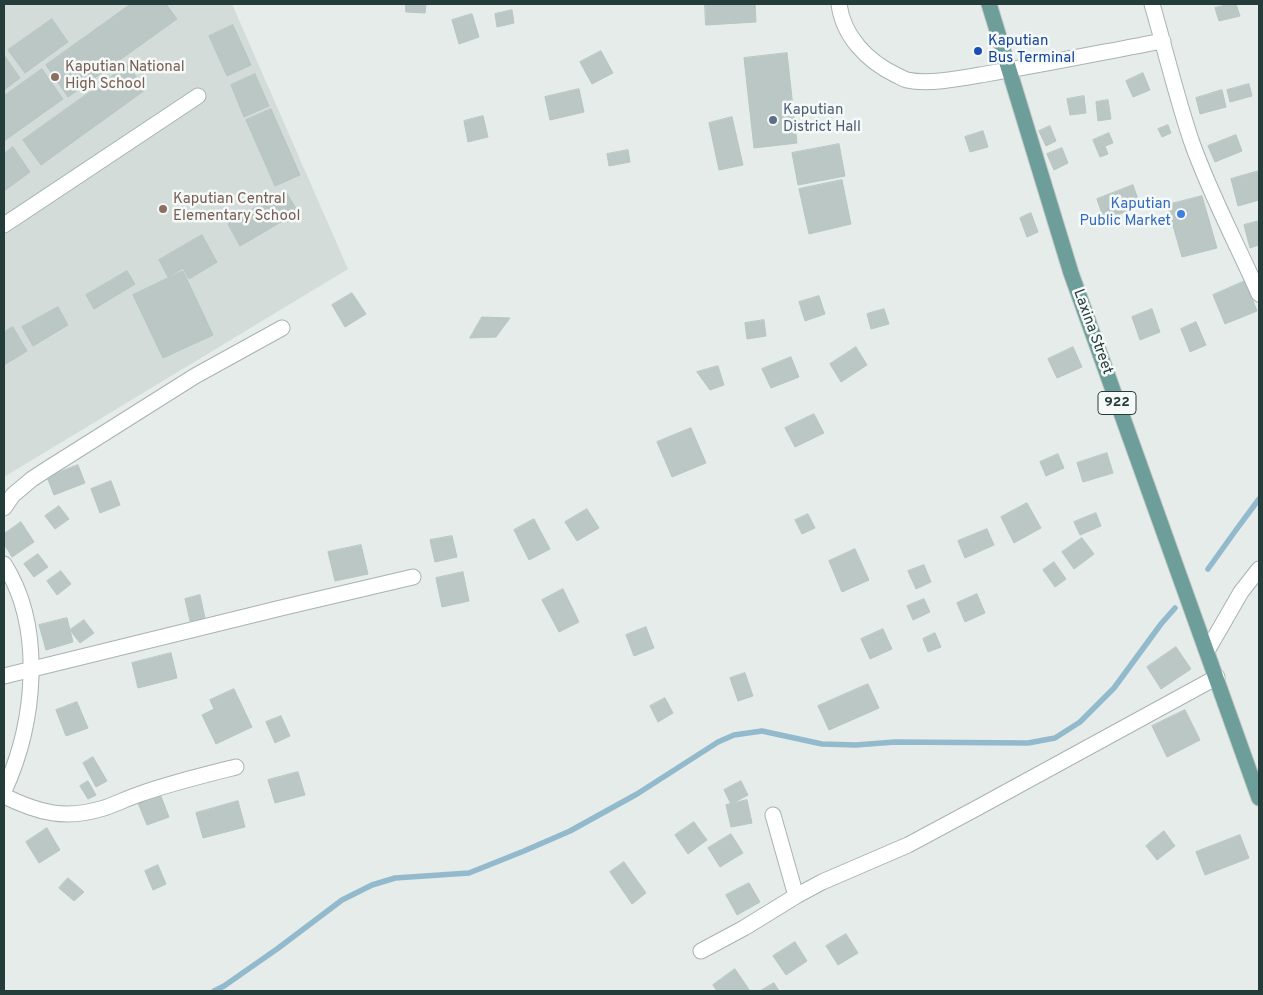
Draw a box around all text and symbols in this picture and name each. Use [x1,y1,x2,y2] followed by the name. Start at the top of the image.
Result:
[988,33,1075,68] place label: Kaputian Bus Terminal
[972,45,984,57] marker: Kaputian Bus Terminal
[65,59,185,94] place label: Kaputian National High School
[49,71,61,83] marker: Kaputian National High School
[783,102,861,137] place label: Kaputian District Hall
[767,114,779,126] marker: Kaputian District Hall
[173,191,300,226] place label: Kaputian Central Elementary School
[1080,196,1171,231] place label: Kaputian Public Market
[157,203,169,215] marker: Kaputian Central Elementary School
[1175,208,1187,220] marker: Kaputian Public Market
[1068,287,1116,377] street label: Laxina Street
[1098,392,1136,414] road number: 922

